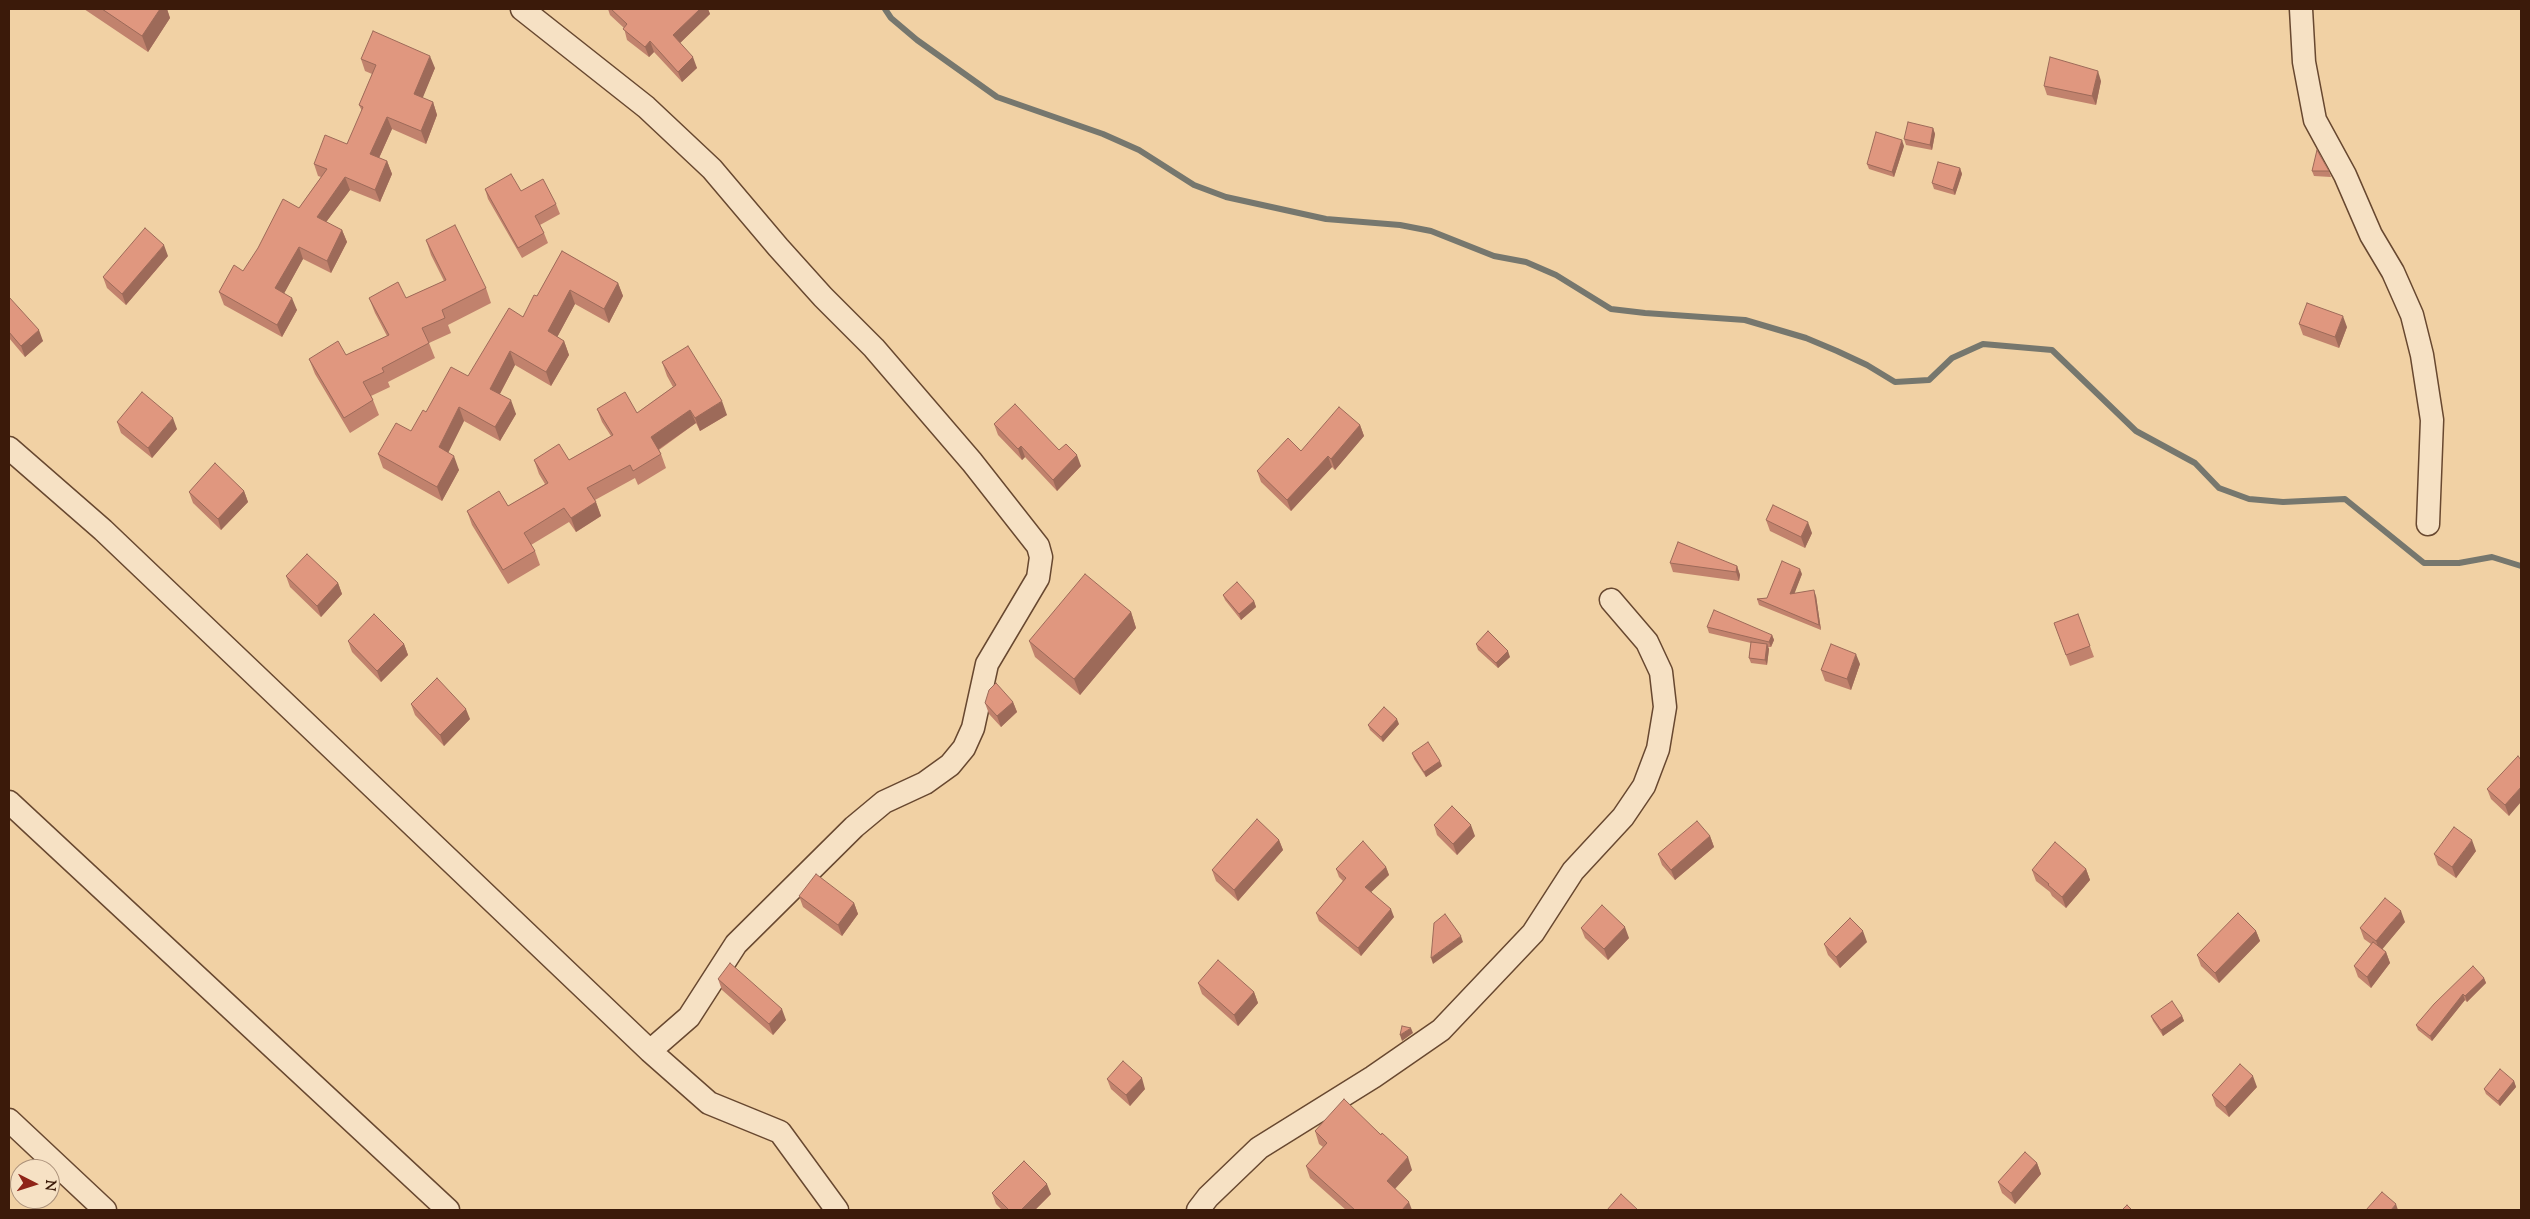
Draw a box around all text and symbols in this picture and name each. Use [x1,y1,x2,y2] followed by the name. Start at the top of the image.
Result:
[10,1159,60,1209] north arrow
[38,1179,59,1192] text: N

